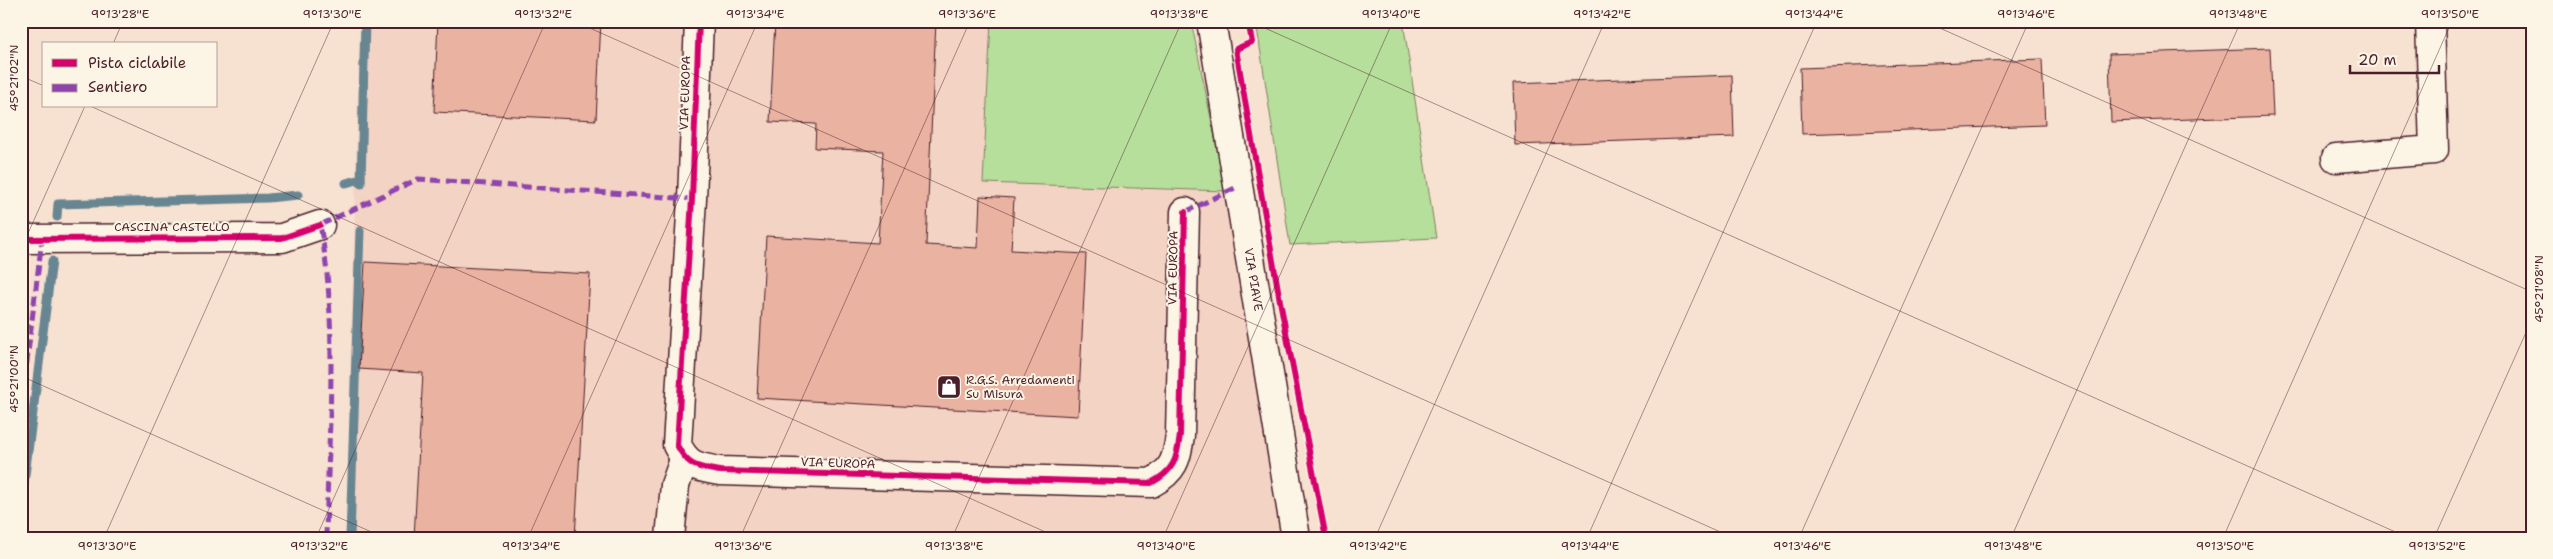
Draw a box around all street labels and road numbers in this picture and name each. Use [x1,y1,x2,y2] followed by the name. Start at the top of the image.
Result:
[676,55,694,131] street label: VIA EUROPA
[114,219,230,235] street label: CASCINA CASTELLO
[1164,230,1182,305] street label: VIA EUROPA
[1240,247,1267,312] street label: VIA PIAVE
[800,454,876,472] street label: VIA EUROPA

